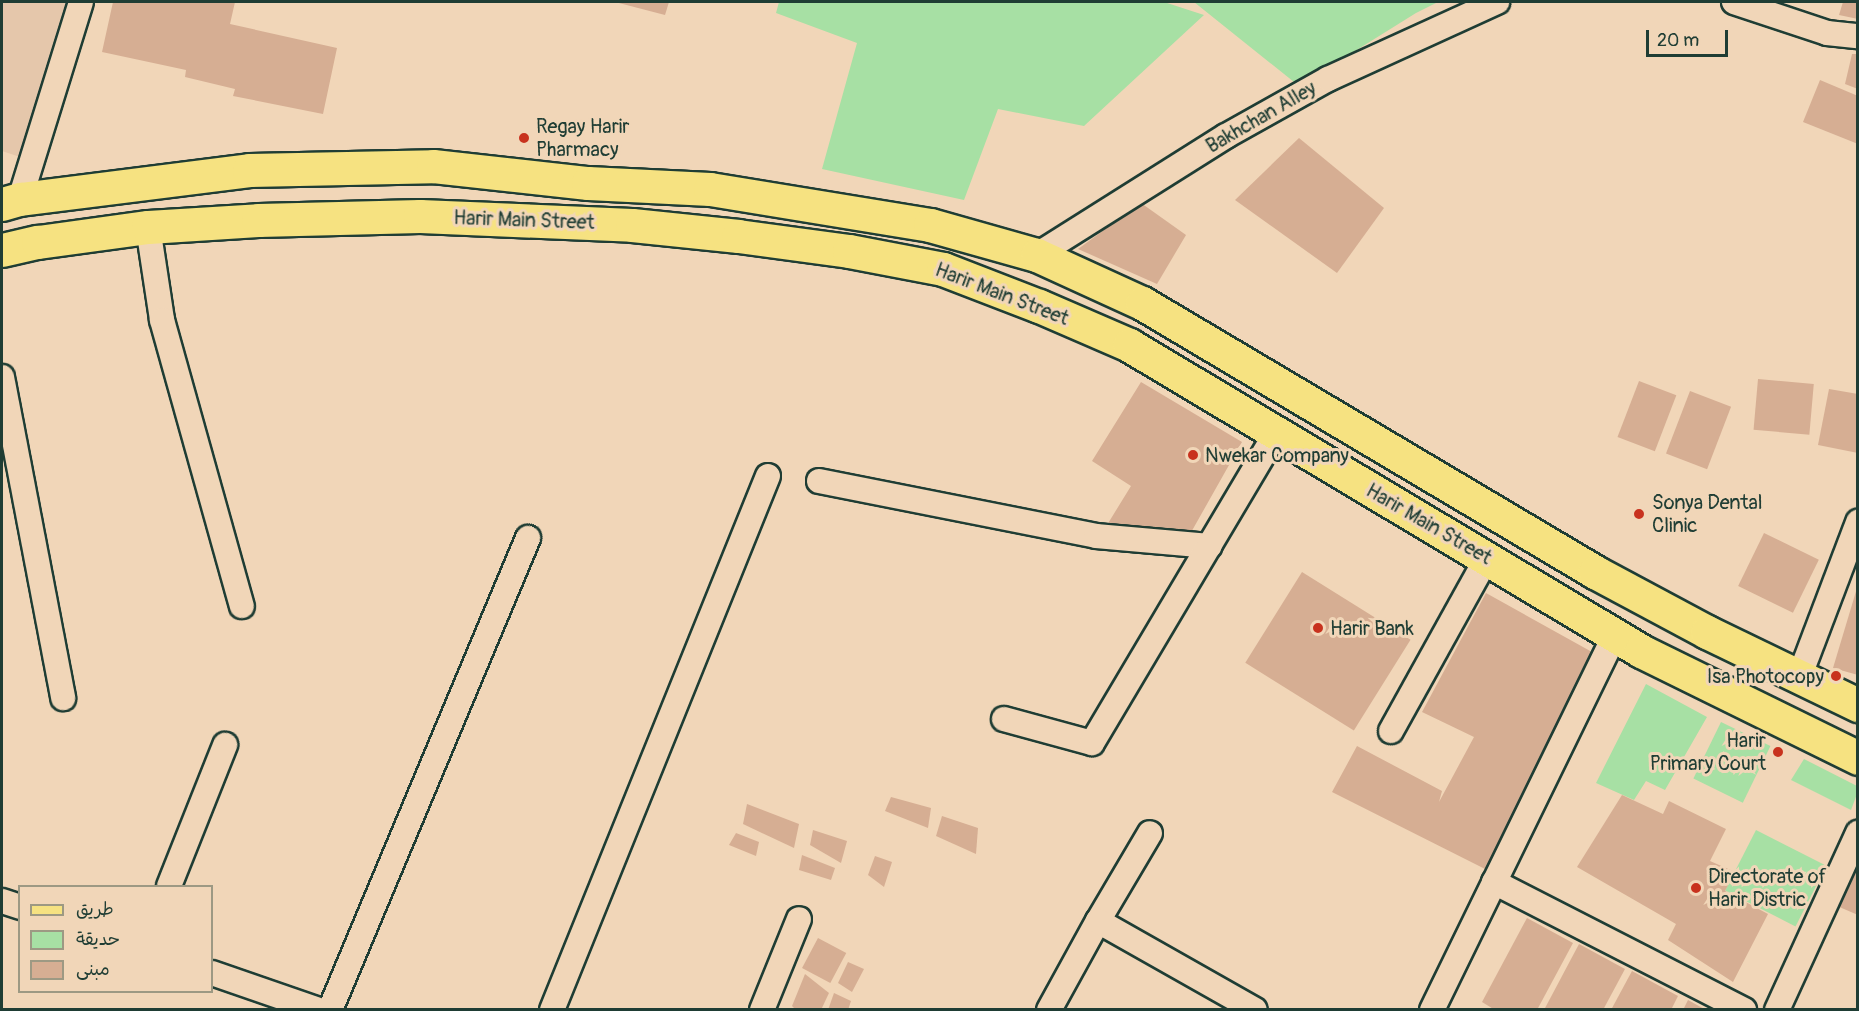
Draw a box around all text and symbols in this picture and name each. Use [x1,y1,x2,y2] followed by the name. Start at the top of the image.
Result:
[1649,18,1732,56] scale bar
[1657,29,1699,52] text: 20 m
[1202,76,1320,158] street label: Bakhchan Alley
[536,114,629,161] place label: Regay Harir Pharmacy
[517,131,531,145] marker: Regay Harir Pharmacy
[453,206,595,234] street label: Harir Main Street
[932,258,1072,330] street label: Harir Main Street
[1205,443,1349,467] place label: Nwekar Company
[1186,448,1200,462] marker: Nwekar Company
[1362,478,1496,570] street label: Harir Main Street
[1652,490,1763,537] place label: Sonya Dental Clinic
[1630,505,1648,523] marker: Sonya Dental Clinic
[1330,616,1414,640] place label: Harir Bank
[1311,621,1325,635] marker: Harir Bank
[1707,664,1824,688] place label: Isa Photocopy
[1829,669,1843,683] marker: Isa Photocopy
[1650,728,1766,775] place label: Harir Primary Court
[1771,745,1785,759] marker: Harir Primary Court
[1708,864,1827,911] place label: Directorate of Harir Distric
[1689,881,1703,895] marker: Directorate of Harir Distric
[18,885,213,993] legend
[76,898,114,921] text: طريق
[76,928,120,951] text: حديقة
[76,958,110,981] text: مبنى

